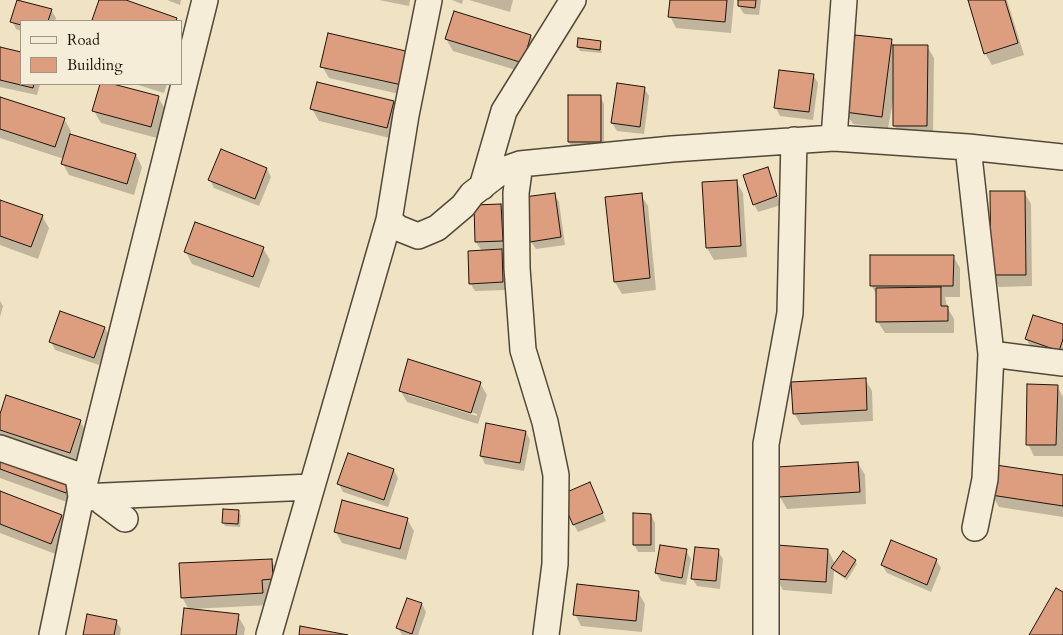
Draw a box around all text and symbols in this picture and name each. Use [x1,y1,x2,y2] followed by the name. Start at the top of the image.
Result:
[20,20,182,85] legend
[67,30,100,50] text: Road
[67,55,123,75] text: Building

